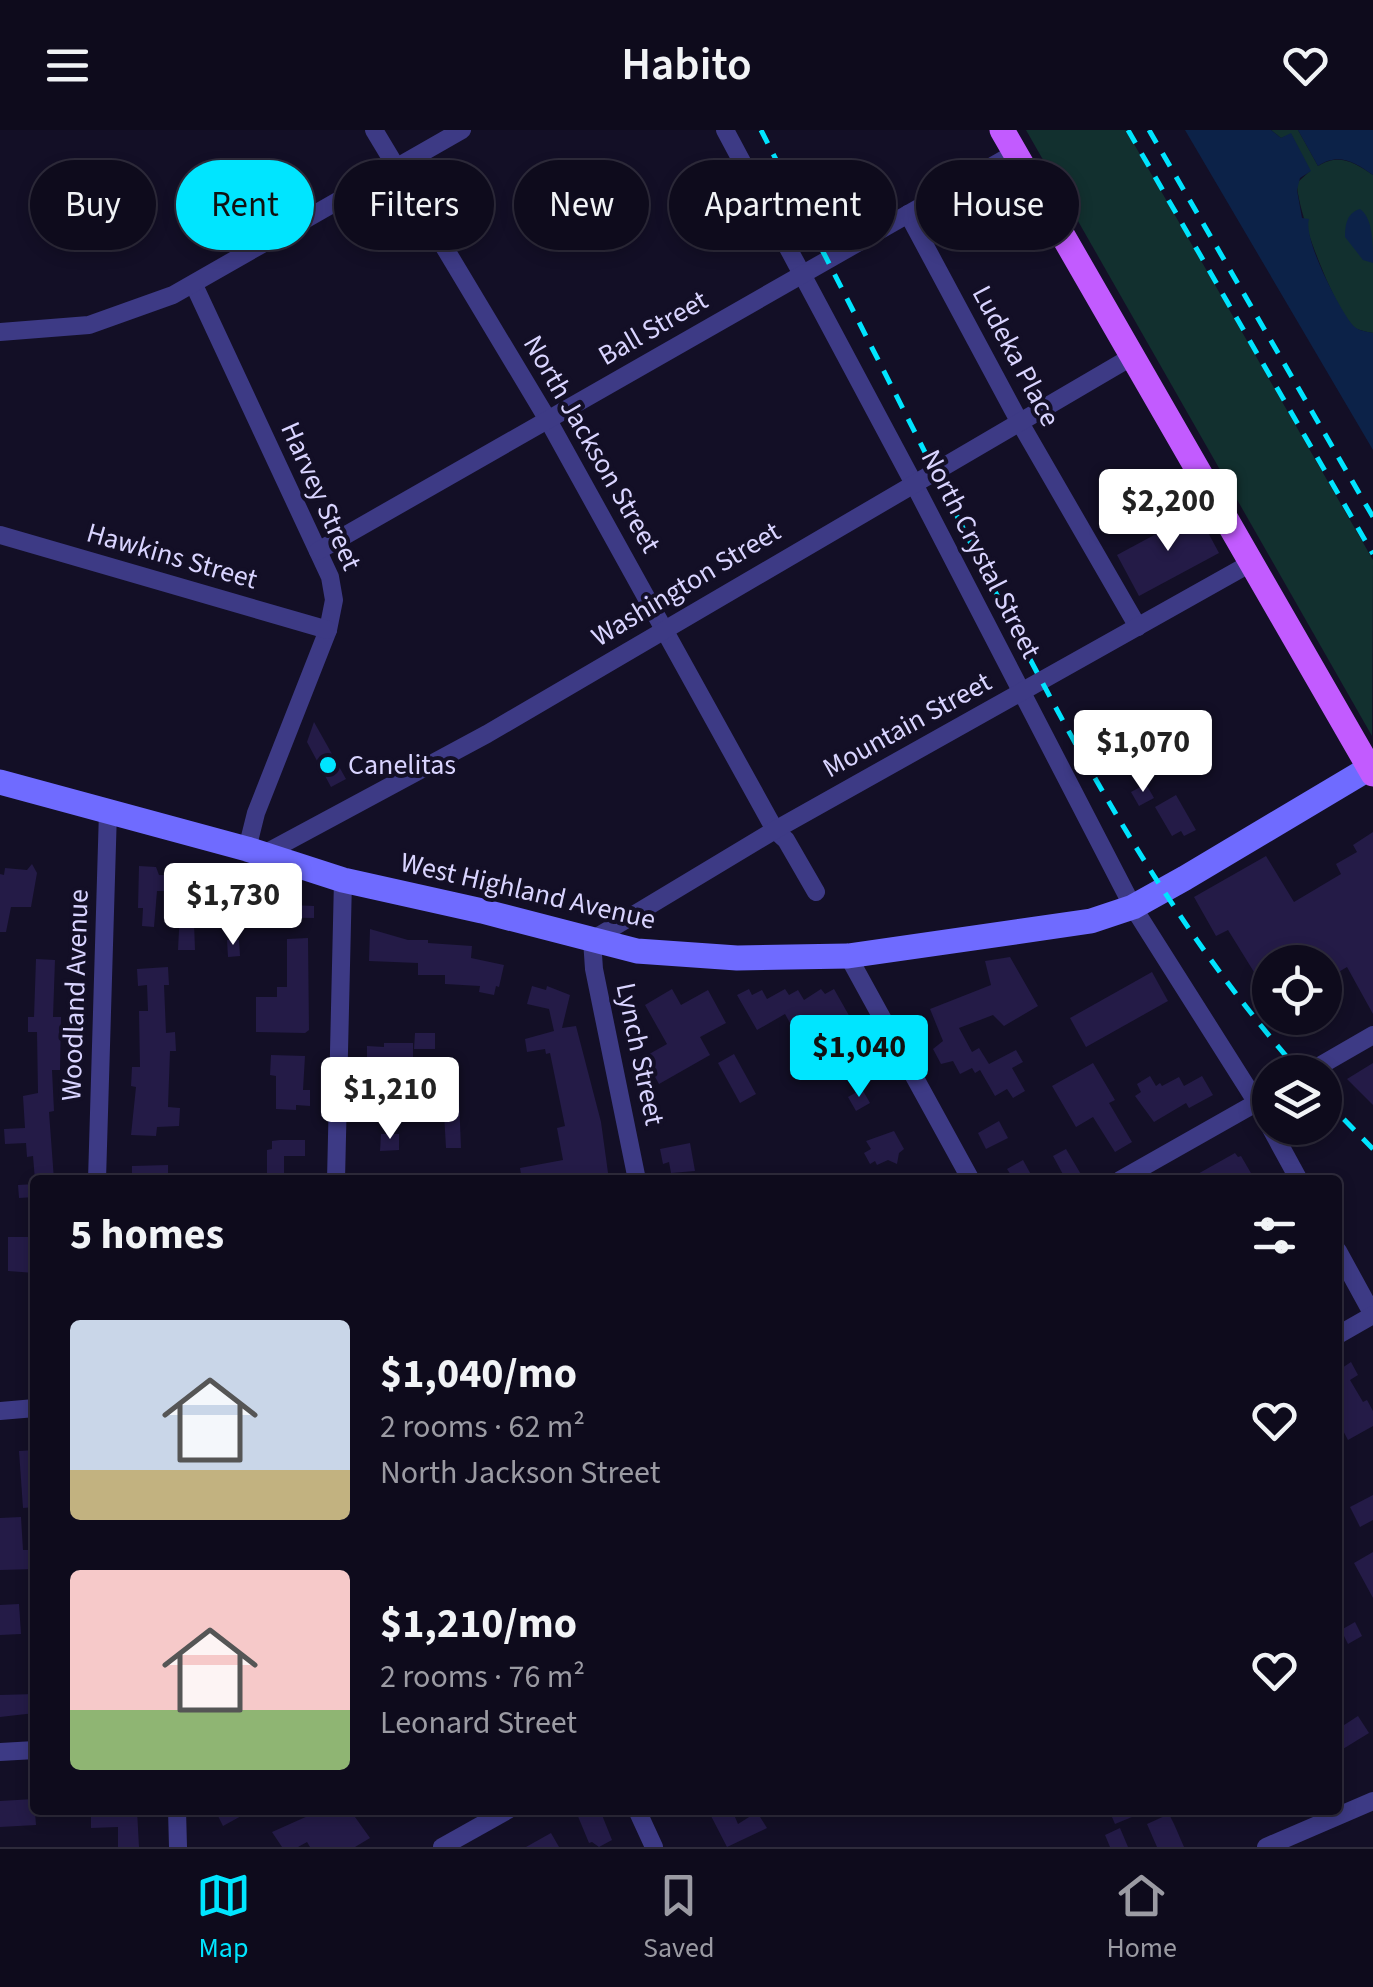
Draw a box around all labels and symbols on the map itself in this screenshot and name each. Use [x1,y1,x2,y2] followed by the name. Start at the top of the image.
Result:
[962,278,1070,434] street label: Ludeka Place
[591,280,716,375] street label: Ball Street
[513,328,671,561] street label: North Jackson Street
[270,415,372,577] street label: Harvey Street
[911,443,1051,666] street label: North Crystal Street
[1087,469,1249,554] pin: $2,200
[584,511,789,656] street label: Washington Street
[82,513,263,600] street label: Hawkins Street
[816,662,999,788] street label: Mountain Street
[1062,710,1224,795] pin: $1,070
[348,745,456,785] place label: Canelitas
[317,754,339,776] marker: Canelitas
[397,842,659,940] street label: West Highland Avenue
[152,863,314,948] pin: $1,730
[51,888,99,1102] street label: Woodland Avenue
[605,979,675,1129] street label: Lynch Street
[778,1015,940,1100] pin: $1,040
[309,1057,471,1142] pin: $1,210

